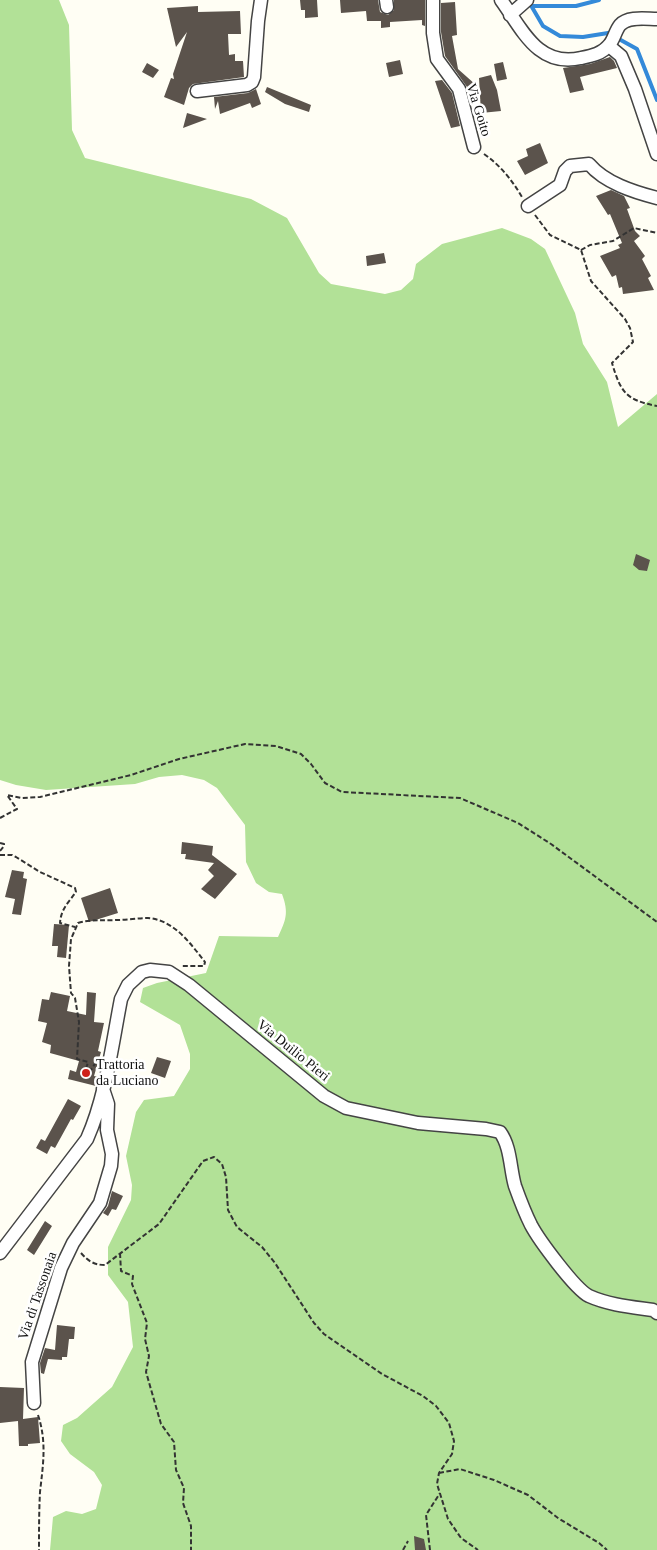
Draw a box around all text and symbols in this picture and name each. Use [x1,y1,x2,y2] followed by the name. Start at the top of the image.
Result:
[462,81,494,139] street label: Via Goito
[253,1017,333,1085] street label: Via Duilio Pieri
[96,1057,159,1090] place label: Trattoria da Luciano
[80,1067,92,1079] marker: Trattoria da Luciano
[15,1250,61,1342] street label: Via di Tassonaia

